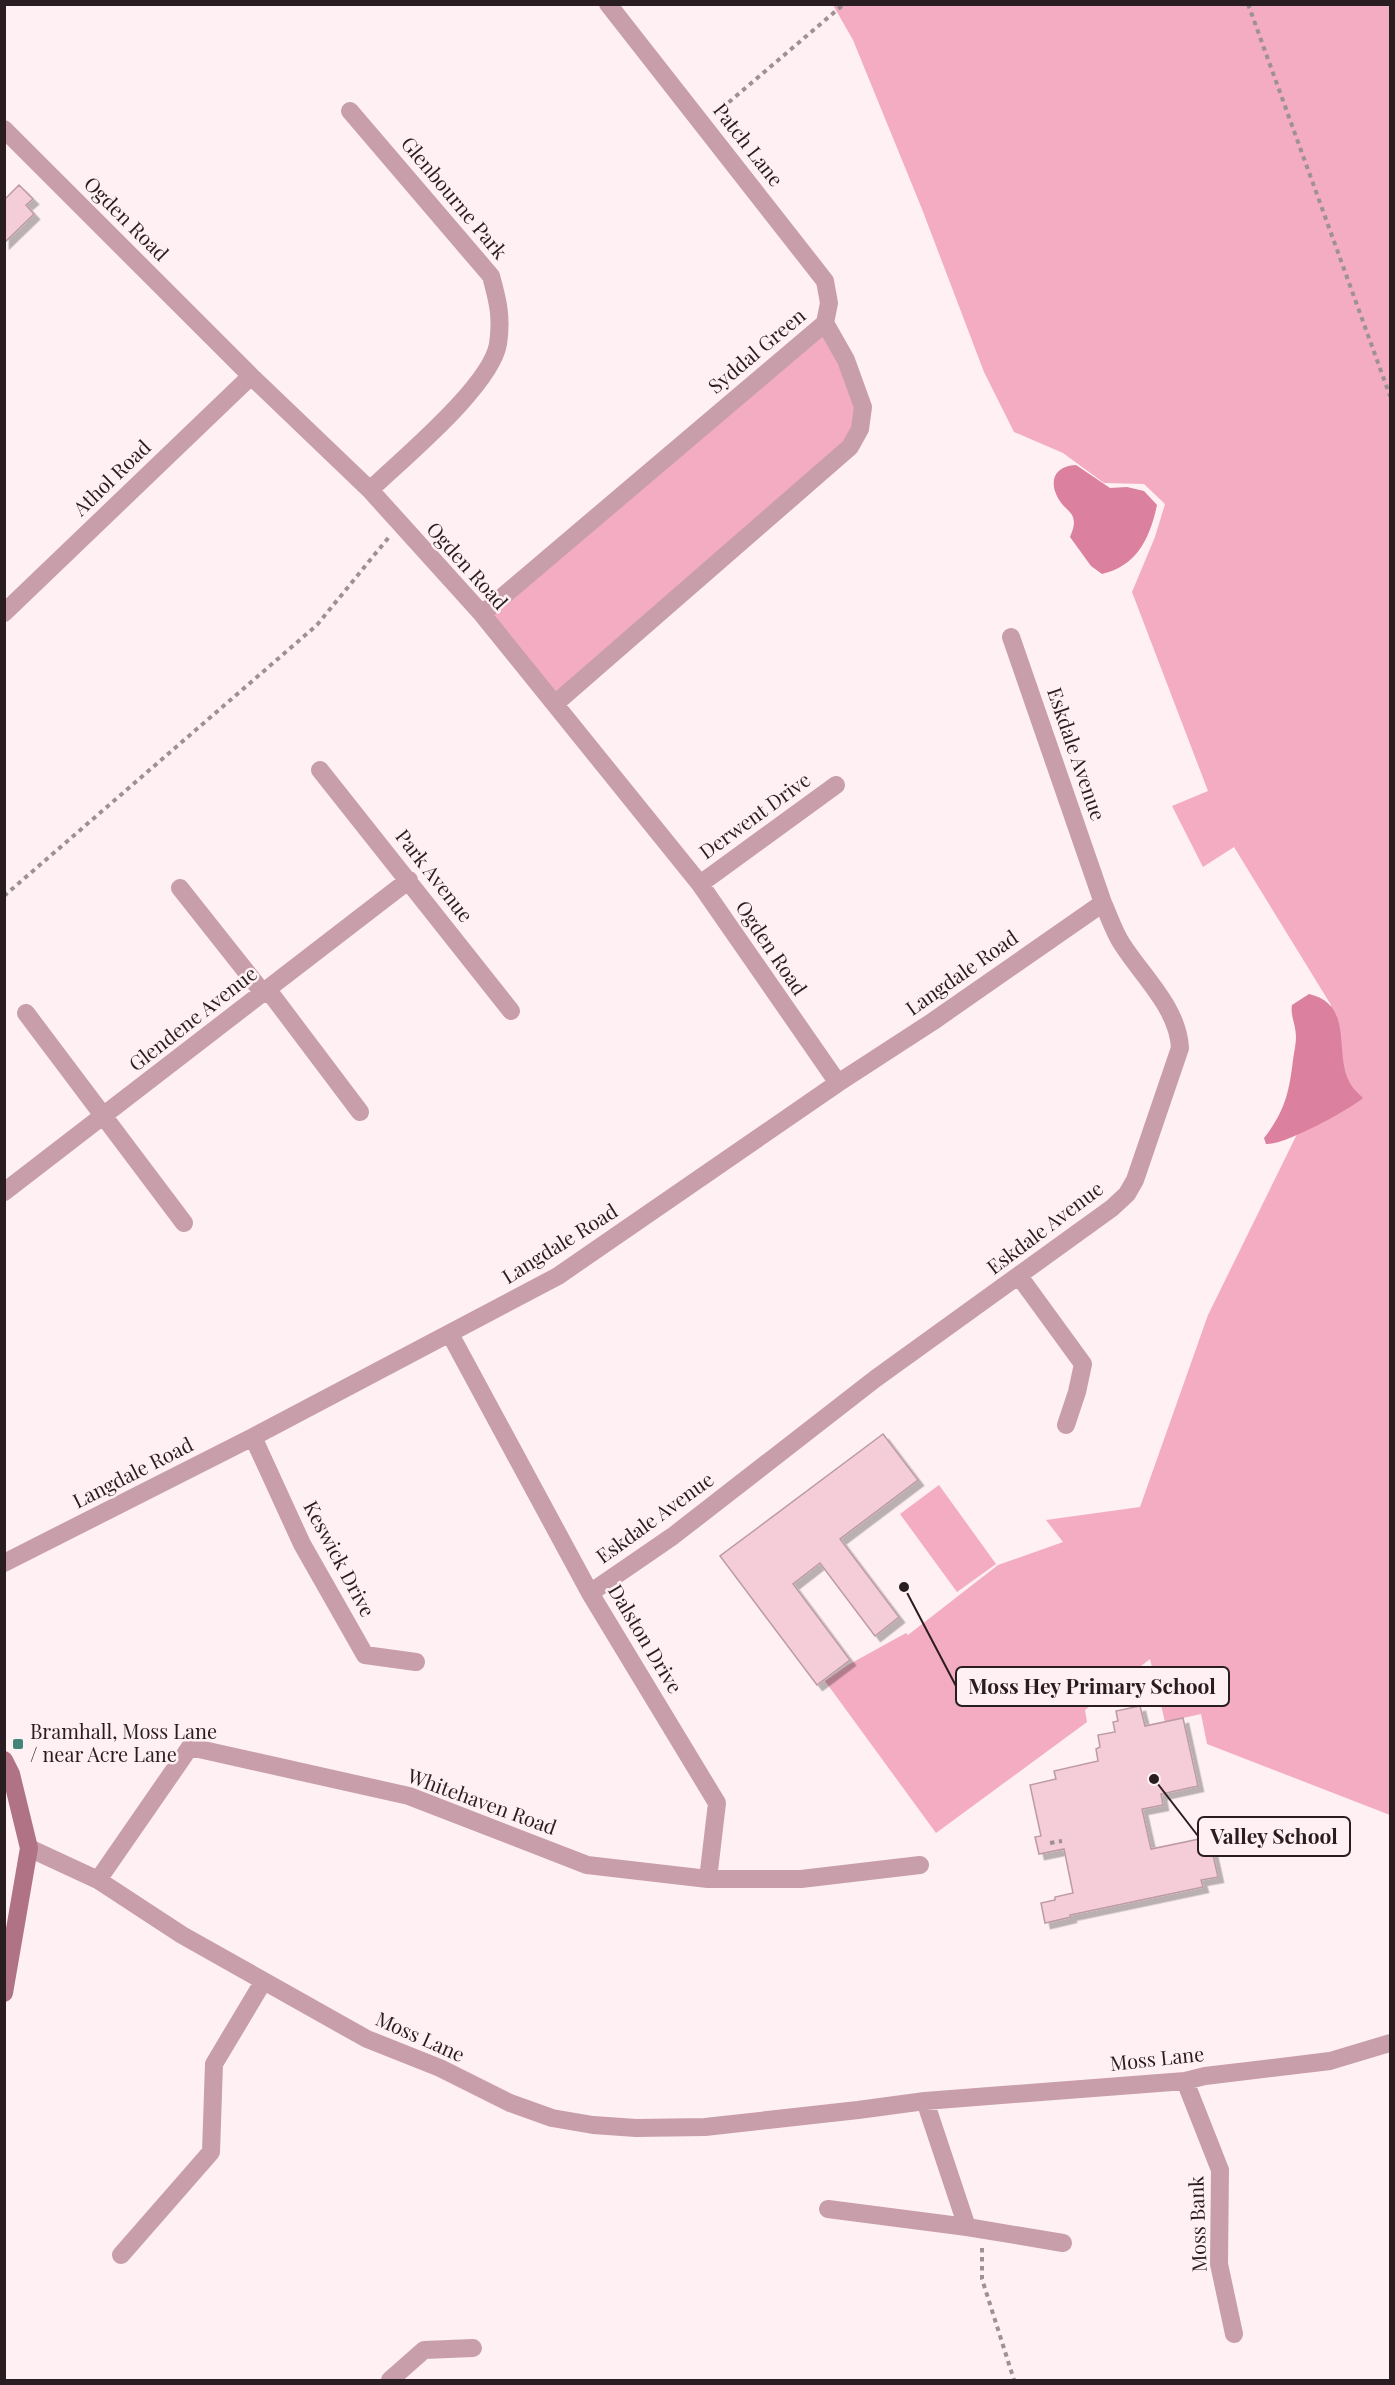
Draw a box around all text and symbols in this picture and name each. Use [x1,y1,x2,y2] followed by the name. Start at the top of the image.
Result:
[708,97,790,191] street label: Patch Lane
[396,130,514,264] street label: Glenbourne Park
[79,170,175,266] street label: Ogden Road
[702,301,810,399] street label: Syddal Green
[65,433,156,522] street label: Athol Road
[422,515,515,615] street label: Ogden Road
[1042,683,1113,824] street label: Eskdale Avenue
[693,765,815,864] street label: Derwent Drive
[390,823,480,927] street label: Park Avenue
[731,894,814,1000] street label: Ogden Road
[900,923,1023,1021] street label: Langdale Road
[122,959,262,1076] street label: Glendene Avenue
[980,1174,1108,1279] street label: Eskdale Avenue
[496,1196,622,1289] street label: Langdale Road
[68,1430,197,1514] street label: Langdale Road
[590,1465,718,1569] street label: Eskdale Avenue
[298,1496,382,1621] street label: Keswick Drive
[603,1579,690,1698] street label: Dalston Drive
[956,1667,1229,1706] callout: Moss Hey Primary School
[968,1671,1216,1699] text: Moss Hey Primary School
[30,1717,217,1767] place label: Bramhall, Moss Lane / near Acre Lane
[11,1737,25,1751] marker: Bramhall, Moss Lane / near Acre Lane
[403,1761,561,1840] street label: Whitehaven Road
[1198,1817,1350,1856] callout: Valley School
[1209,1821,1338,1849] text: Valley School
[372,2004,469,2067] street label: Moss Lane
[1108,2039,1205,2076] street label: Moss Lane
[1181,2175,1212,2273] street label: Moss Bank

